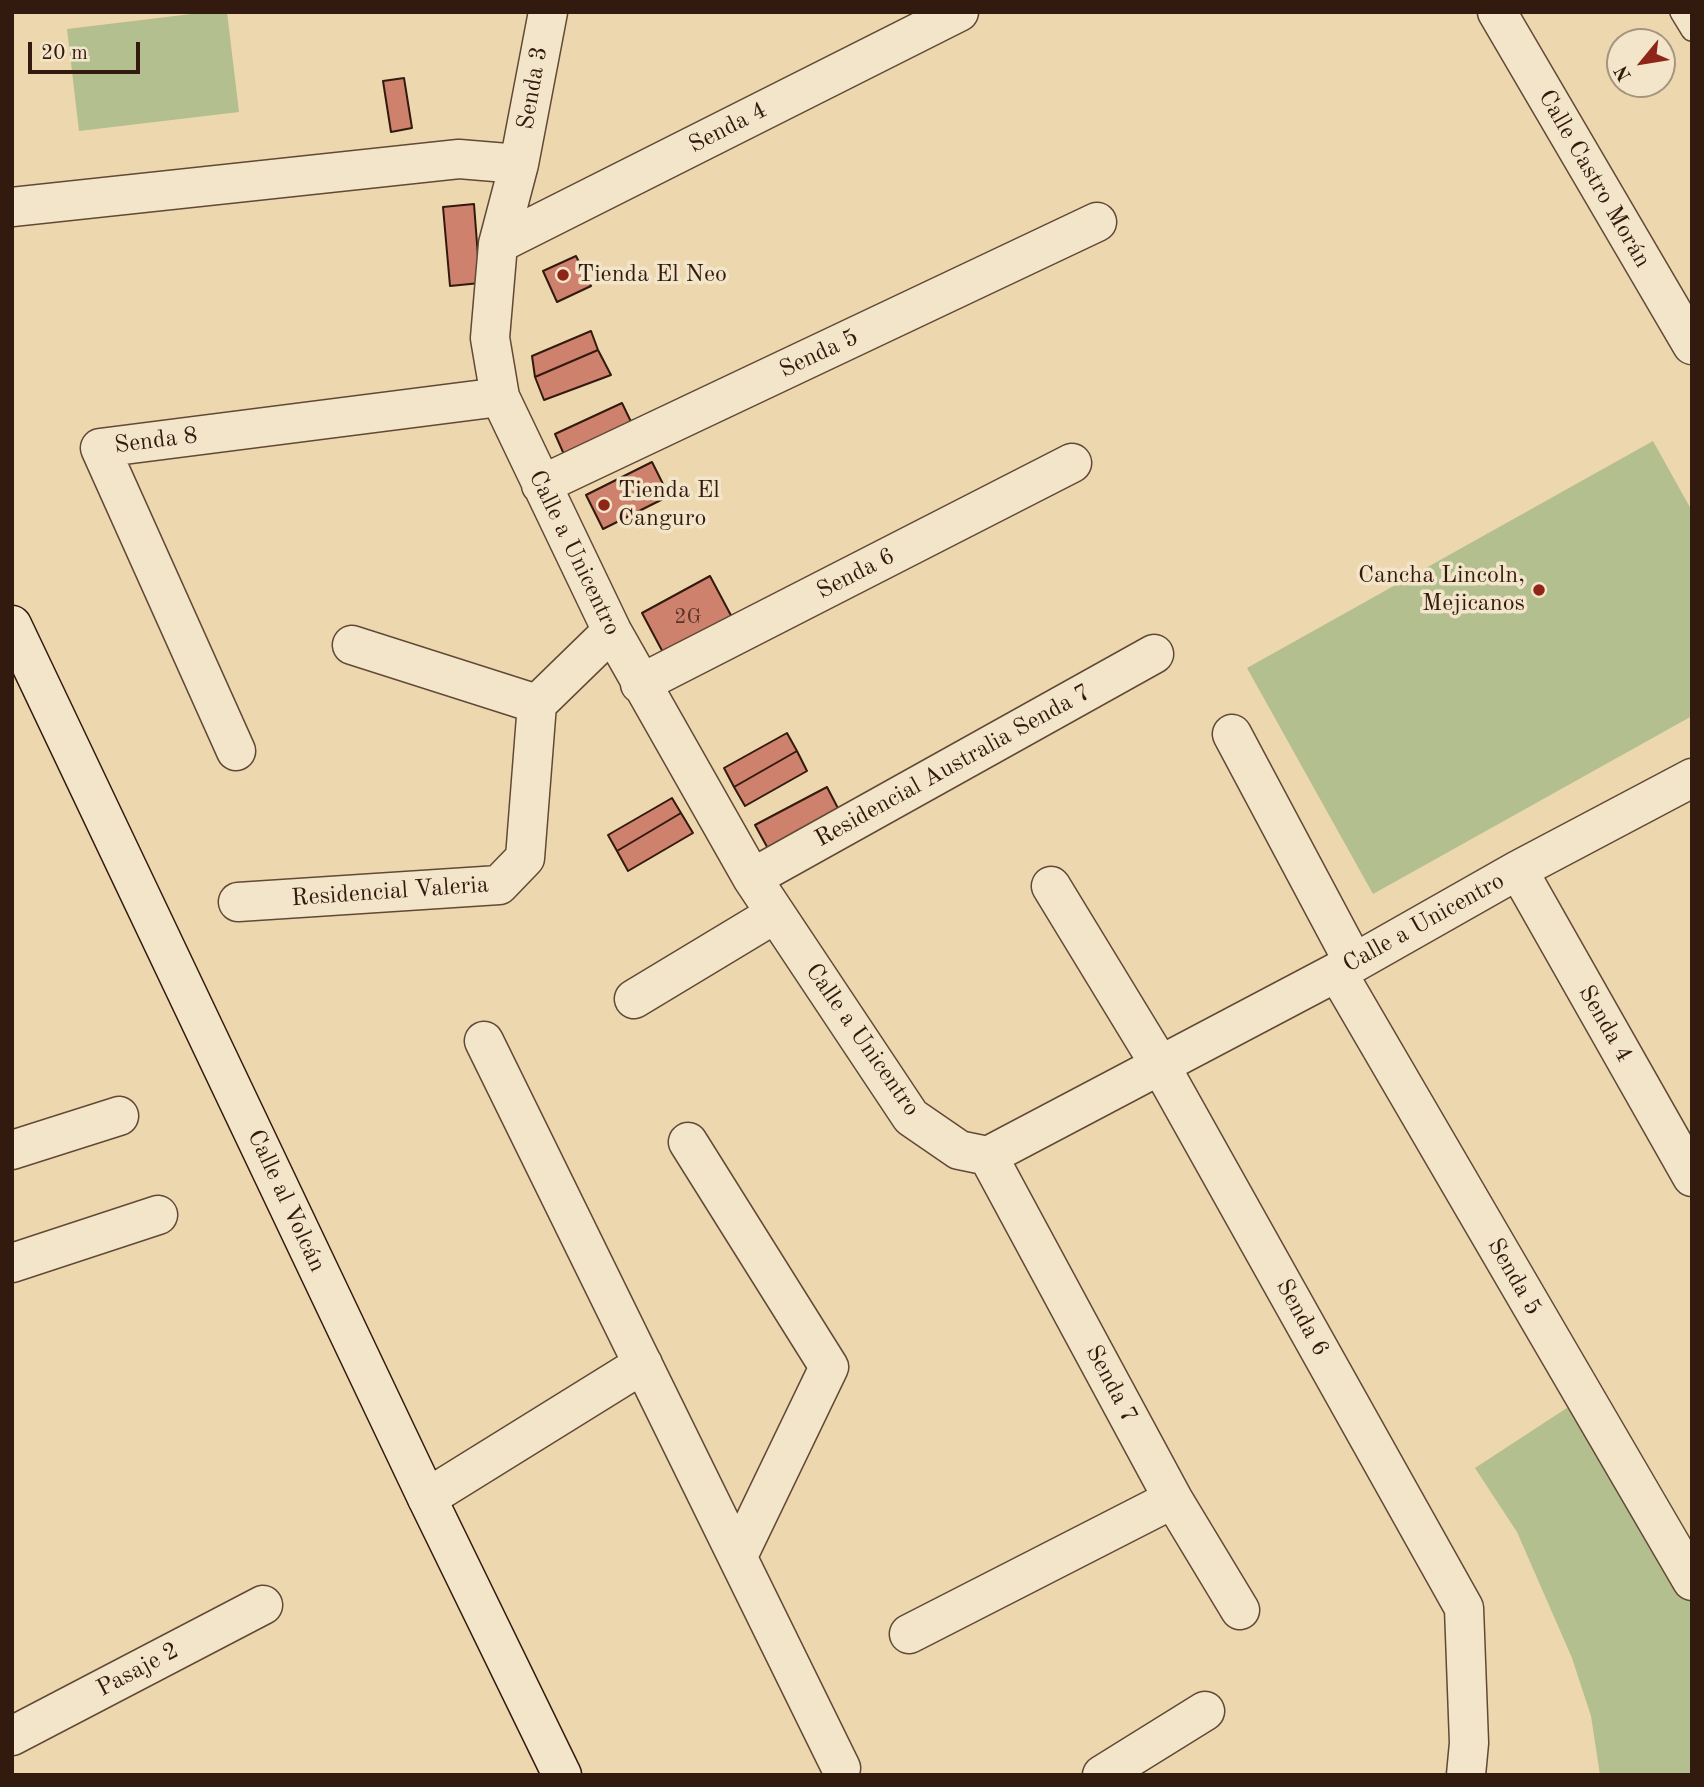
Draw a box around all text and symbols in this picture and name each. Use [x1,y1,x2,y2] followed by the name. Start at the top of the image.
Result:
[32,28,144,72] scale bar
[1606,28,1676,98] north arrow
[41,43,88,64] text: 20 m
[512,44,554,132] street label: Senda 3
[1612,62,1636,84] text: N
[1531,85,1657,273] street label: Calle Castro Morán
[684,96,772,160] street label: Senda 4
[577,261,727,289] place label: Tienda El Neo
[555,267,571,283] marker: Tienda El Neo
[775,323,863,385] street label: Senda 5
[113,422,199,460] street label: Senda 8
[522,466,626,640] street label: Calle a Unicentro
[618,477,720,533] place label: Tienda El Canguro
[596,497,612,513] marker: Tienda El Canguro
[812,542,900,606] street label: Senda 6
[1358,562,1525,618] place label: Cancha Lincoln, Mejicanos
[1531,582,1547,598] marker: Cancha Lincoln, Mejicanos
[674,604,702,630] house number: 2G
[810,678,1096,854] street label: Residencial Australia Senda 7
[1338,867,1510,979] street label: Calle a Unicentro
[290,871,490,913] street label: Residencial Valeria
[799,958,925,1122] street label: Calle a Unicentro
[1572,980,1638,1068] street label: Senda 4
[240,1125,332,1277] street label: Calle al Volcán
[1481,1233,1547,1321] street label: Senda 5
[1269,1274,1335,1362] street label: Senda 6
[1079,1340,1143,1428] street label: Senda 7
[92,1636,184,1704] street label: Pasaje 2

